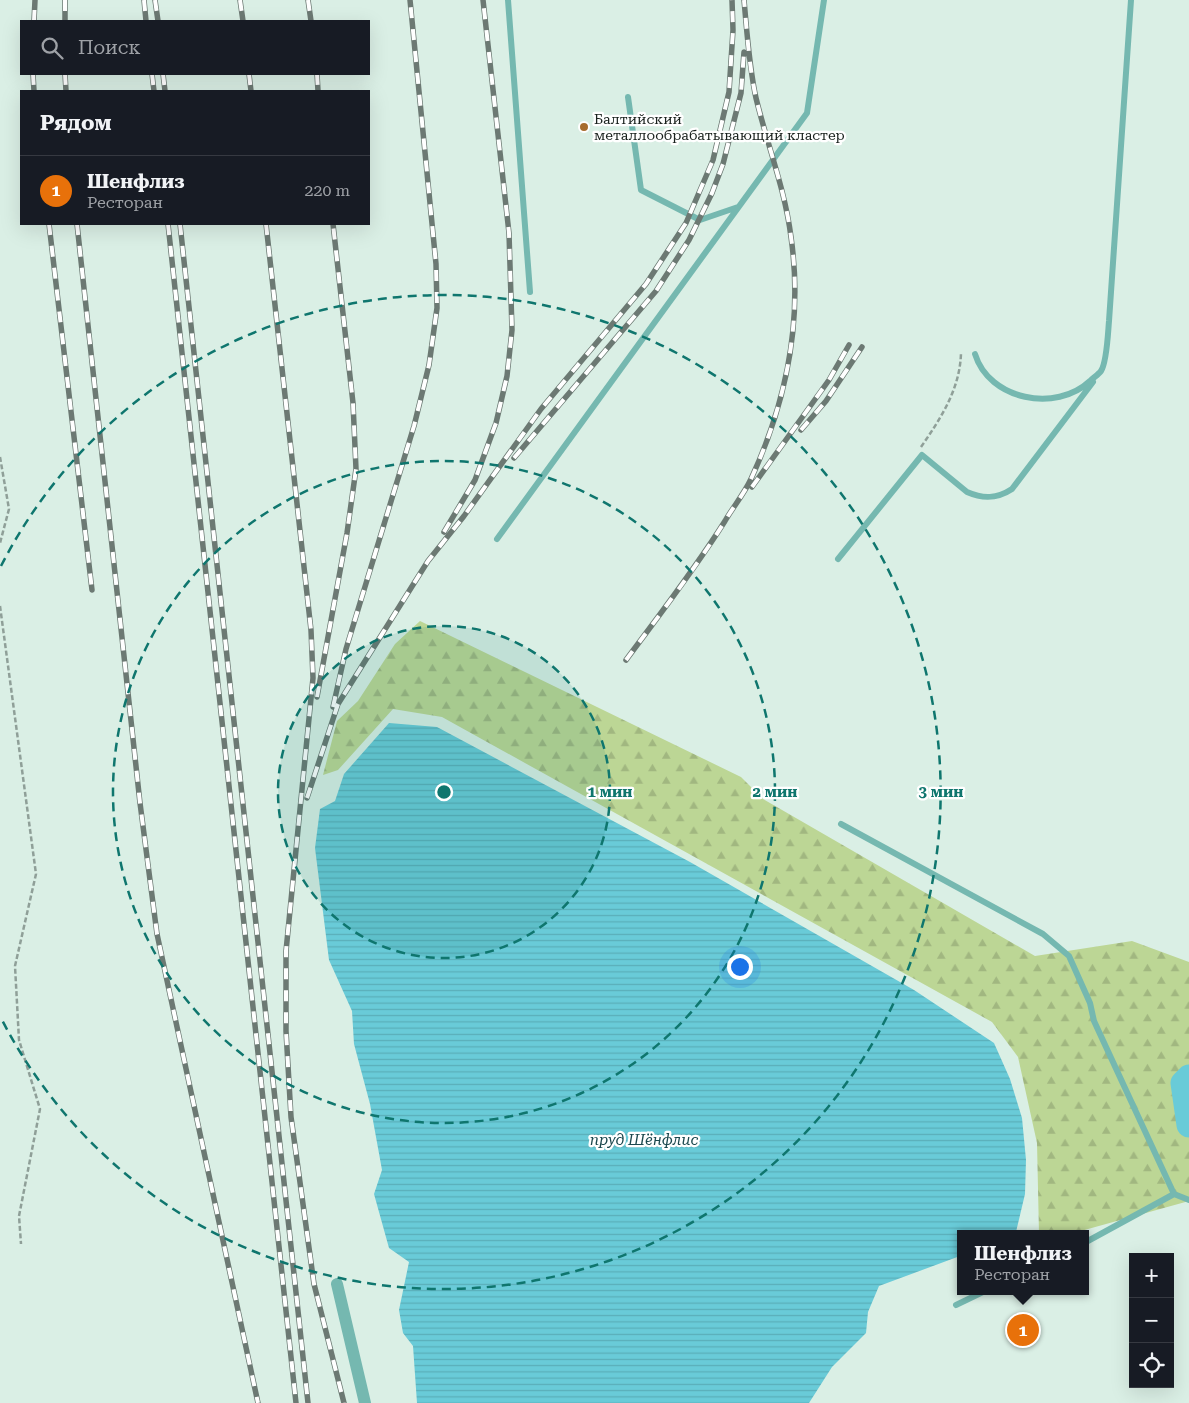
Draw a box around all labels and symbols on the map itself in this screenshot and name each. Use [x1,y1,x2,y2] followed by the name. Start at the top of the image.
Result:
[594,111,845,143] place label: Балтийский металлообрабатывающий кластер
[578,121,590,133] marker: Балтийский металлообрабатывающий кластер
[435,783,453,801] centre of rings
[588,783,632,801] text: 1 мин
[753,783,797,801] text: 2 мин
[919,783,963,801] text: 3 мин
[727,954,753,980] your location
[590,1131,698,1149] water label: пруд Шёнфлис
[1007,1311,1039,1349] pin: 1

